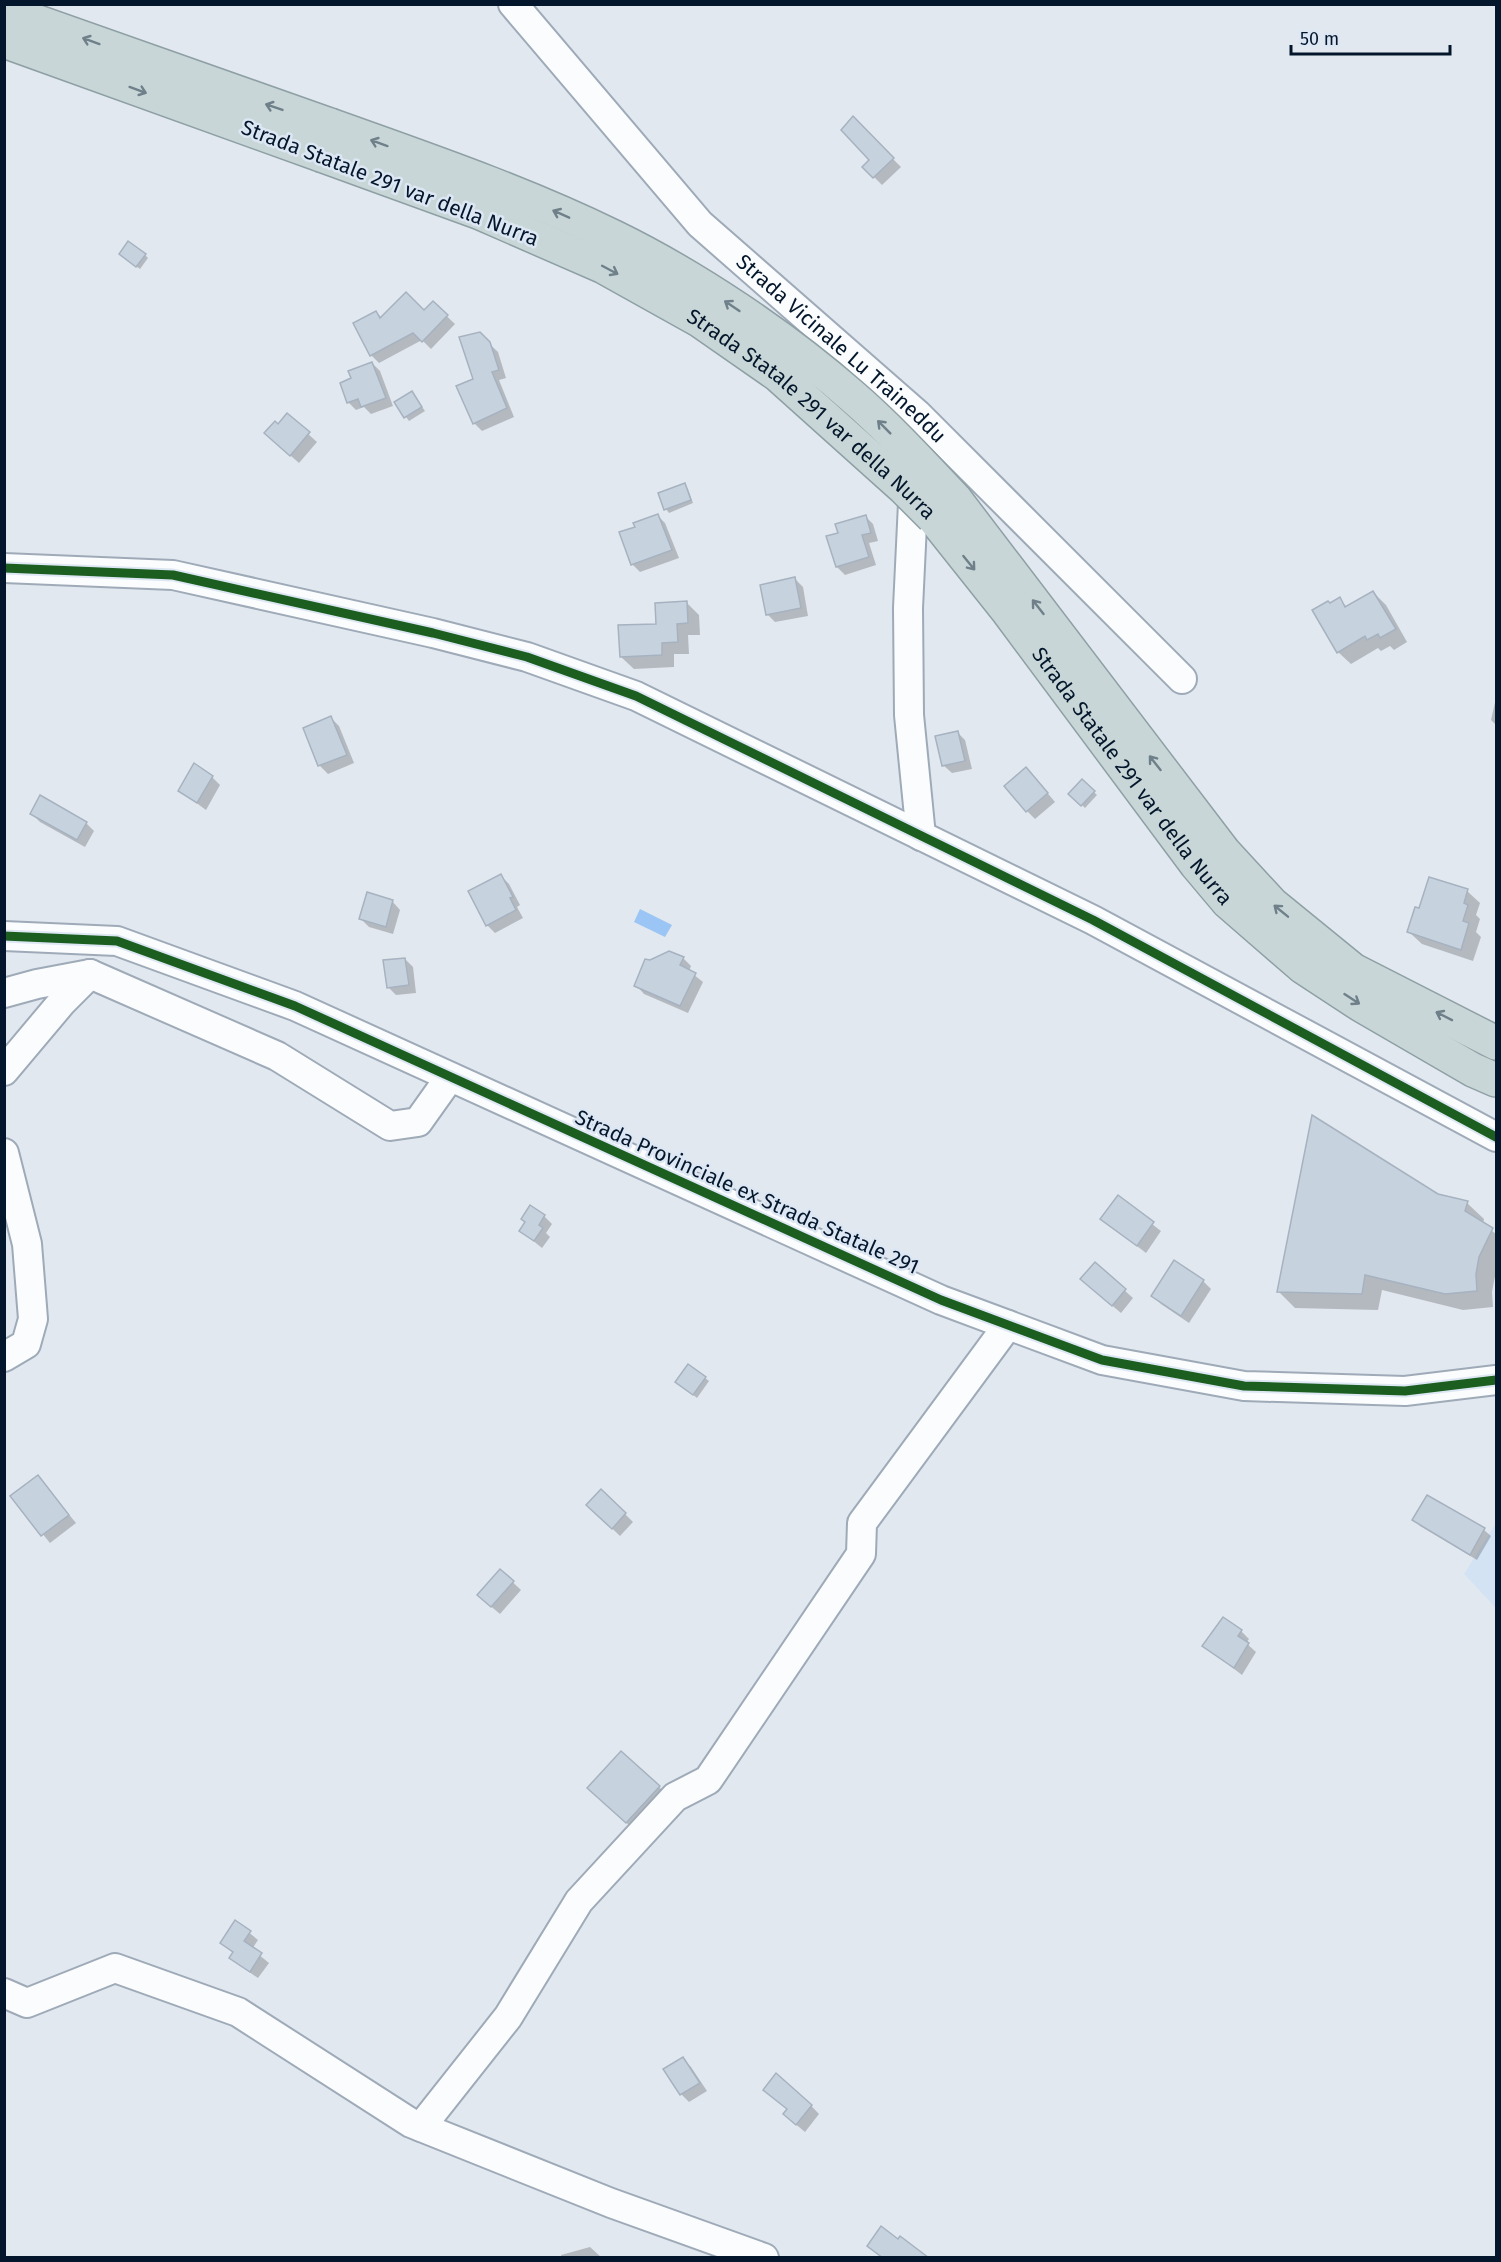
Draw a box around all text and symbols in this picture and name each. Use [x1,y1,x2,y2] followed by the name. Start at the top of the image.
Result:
[1291,18,1450,56] scale bar
[1300,28,1339,50] text: 50 m
[82,35,100,46] one-way arrow
[128,86,147,97] one-way arrow
[265,100,284,111] one-way arrow
[238,114,542,252] street label: Strada Statale 291 var della Nurra
[370,136,389,147] one-way arrow
[552,207,570,219] one-way arrow
[731,249,951,448] street label: Strada Vicinale Lu Traineddu
[600,265,618,276] one-way arrow
[723,300,740,313] one-way arrow
[682,303,941,525] street label: Strada Statale 291 var della Nurra
[877,420,892,435] one-way arrow
[963,555,976,571] one-way arrow
[1032,599,1045,615] one-way arrow
[1026,642,1238,911] street label: Strada Statale 291 var della Nurra
[1149,755,1162,771] one-way arrow
[1273,905,1289,918] one-way arrow
[1344,993,1360,1005] one-way arrow
[1436,1010,1454,1021] one-way arrow
[571,1104,923,1280] street label: Strada Provinciale ex Strada Statale 291

